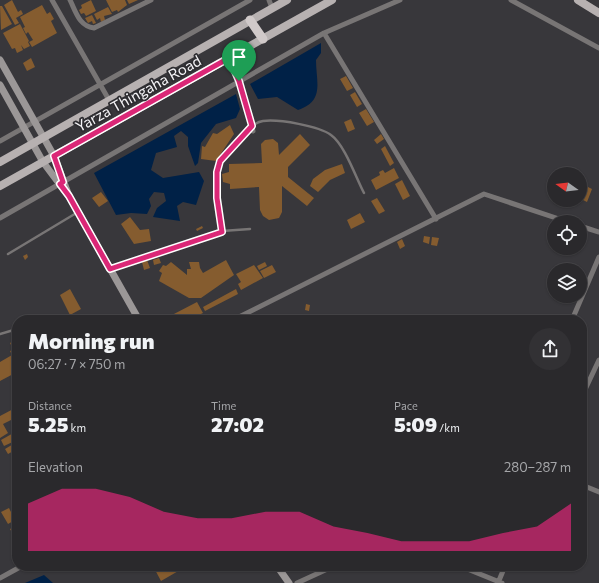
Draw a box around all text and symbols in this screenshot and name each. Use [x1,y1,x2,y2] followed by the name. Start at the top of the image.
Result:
[222,40,256,81] pin
[228,46,250,68] icon: arrive
[72,51,204,135] street label: Yarza Thingaha Road
[547,167,587,207] north arrow
[547,167,587,303] map controls
[547,215,587,255] button: locate
[547,263,587,303] button: layers
[28,327,155,354] text: Morning run
[529,328,571,370] button: share
[28,356,125,372] text: 06:27 · 7 × 750 m
[28,399,72,412] text: Distance
[211,399,236,412] text: Time
[394,399,418,412] text: Pace
[28,412,68,436] text: 5.25
[211,412,264,436] text: 27:02
[394,412,437,436] text: 5:09
[68,421,86,434] text: km
[437,421,460,434] text: /km
[28,459,83,475] text: Elevation
[504,459,571,475] text: 280–287 m

